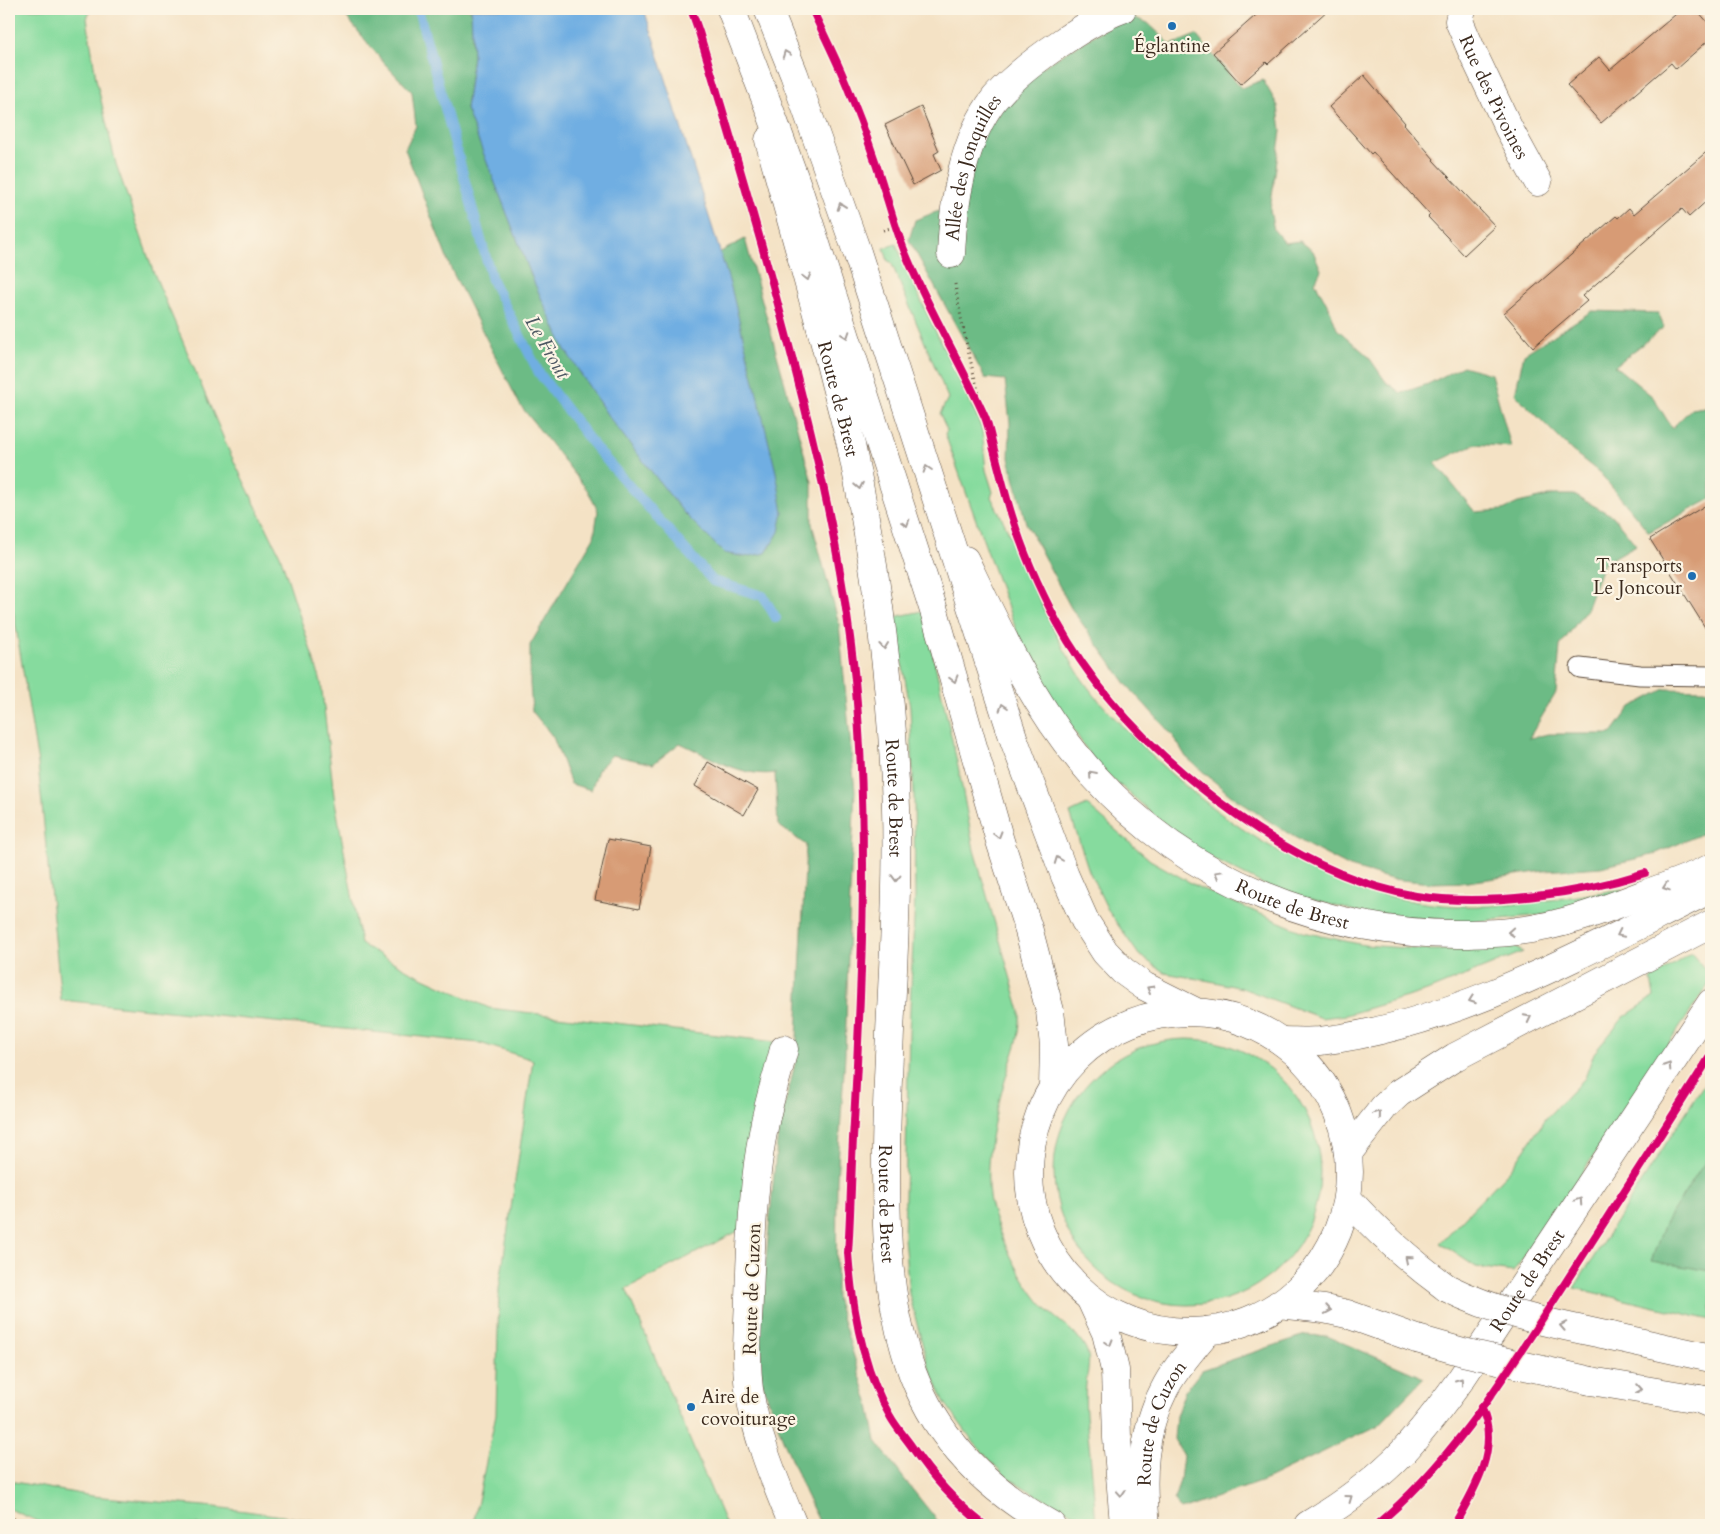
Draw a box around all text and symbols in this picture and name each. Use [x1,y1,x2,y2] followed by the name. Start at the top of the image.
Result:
[1166,20,1178,32] marker: Églantine
[1452,31,1535,164] street label: Rue des Pivoines
[1134,33,1211,59] place label: Églantine
[782,50,792,58] one-way arrow
[940,89,1008,242] street label: Allée des Jonquilles
[837,203,847,211] one-way arrow
[801,272,811,281] one-way arrow
[519,311,577,385] water label: Le Frout
[840,331,850,339] one-way arrow
[811,338,865,459] street label: Route de Brest
[923,465,933,474] one-way arrow
[853,481,863,490] one-way arrow
[900,519,910,527] one-way arrow
[1593,553,1682,601] place label: Transports Le Joncour
[1686,570,1698,582] marker: Transports Le Joncour
[878,642,889,650] one-way arrow
[948,674,958,682] one-way arrow
[999,704,1009,712] one-way arrow
[879,738,908,857] street label: Route de Brest
[1089,770,1098,779] one-way arrow
[993,830,1003,839] one-way arrow
[1054,856,1065,865] one-way arrow
[1215,870,1224,880] one-way arrow
[1231,873,1351,936] street label: Route de Brest
[891,874,901,882] one-way arrow
[1662,881,1671,891] one-way arrow
[1506,926,1514,937] one-way arrow
[1617,927,1626,937] one-way arrow
[1147,986,1156,996] one-way arrow
[1469,994,1477,1004] one-way arrow
[1523,1014,1532,1024] one-way arrow
[1662,1062,1671,1072] one-way arrow
[1372,1111,1380,1120] one-way arrow
[872,1144,901,1264] street label: Route de Brest
[1572,1198,1582,1207] one-way arrow
[737,1222,767,1355] street label: Route de Cuzon
[1484,1224,1571,1337] street label: Route de Brest
[1405,1256,1414,1264] one-way arrow
[1323,1304,1332,1314] one-way arrow
[1559,1321,1568,1332] one-way arrow
[1104,1339,1114,1347] one-way arrow
[1131,1355,1193,1486] street label: Route de Cuzon
[1454,1377,1463,1387] one-way arrow
[701,1384,796,1432] place label: Aire de covoiturage
[1635,1384,1644,1394] one-way arrow
[685,1401,697,1413] marker: Aire de covoiturage
[1115,1490,1126,1498] one-way arrow
[1343,1496,1352,1504] one-way arrow

